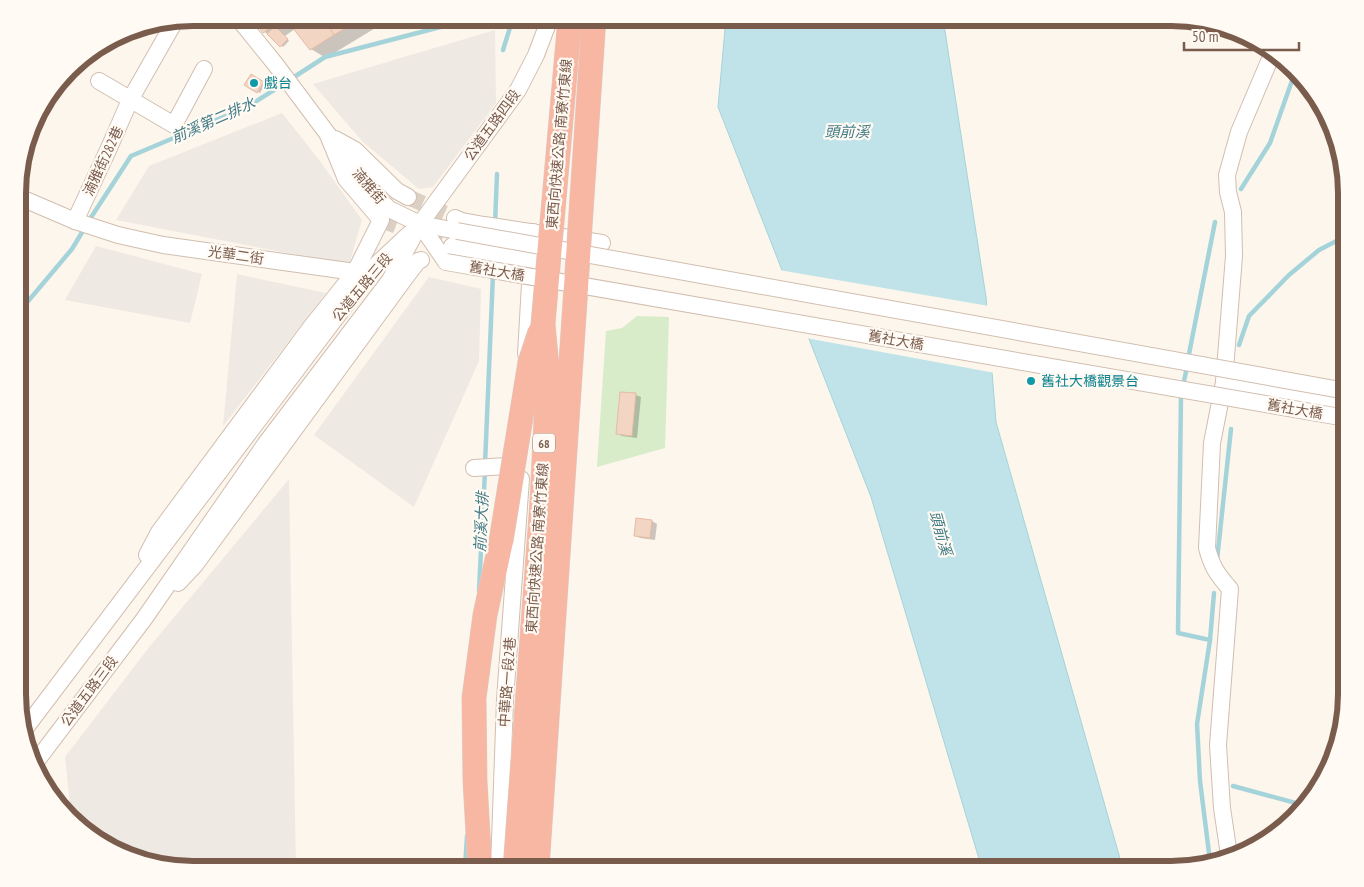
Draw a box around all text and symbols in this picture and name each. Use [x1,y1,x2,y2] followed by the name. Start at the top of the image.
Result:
[1184,20,1299,52] scale bar
[1192,27,1218,46] text: 50 m
[543,58,575,230] street label: 東西向快速公路 南寮竹東線
[264,74,292,92] place label: 戲台
[248,77,260,89] marker: 戲台
[460,86,524,164] street label: 公道五路四段
[168,93,259,147] water label: 前溪第二排水
[824,122,871,141] water label: 頭前溪
[79,123,127,199] street label: 湳雅街282巷
[348,164,390,208] street label: 湳雅街
[207,242,265,268] street label: 光華二街
[328,249,396,325] street label: 公道五路三段
[468,257,526,285] street label: 舊社大橋
[867,326,925,354] street label: 舊社大橋
[1041,372,1139,390] place label: 舊社大橋觀景台
[1025,375,1037,387] marker: 舊社大橋觀景台
[1266,395,1324,423] street label: 舊社大橋
[533,433,555,452] road number: 68
[522,462,552,634] street label: 東西向快速公路 南寮竹東線
[470,490,492,552] water label: 前溪大排
[926,509,957,559] water label: 頭前溪
[495,636,519,728] street label: 中華路一段2巷
[57,652,121,730] street label: 公道五路三段

